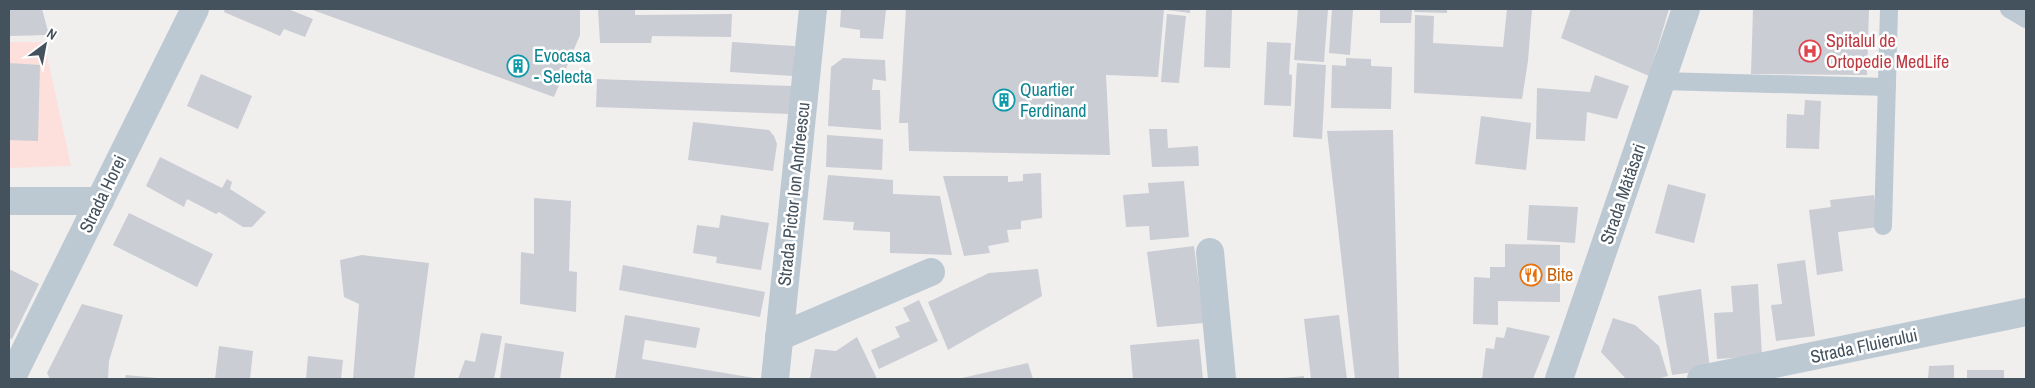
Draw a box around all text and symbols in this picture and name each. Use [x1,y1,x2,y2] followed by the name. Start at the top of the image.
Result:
[20,20,70,70] north arrow
[44,24,60,44] text: N
[1826,28,1949,74] place label: Spitalul de Ortopedie MedLife
[1798,39,1822,63] hospital icon: Spitalul de Ortopedie MedLife
[534,43,592,89] place label: Evocasa - Selecta
[506,54,530,78] building icon: Evocasa - Selecta
[1020,77,1087,123] place label: Quartier Ferdinand
[992,88,1016,112] building icon: Quartier Ferdinand
[771,101,816,287] street label: Strada Pictor Ion Andreescu
[1594,140,1651,248] street label: Strada Mătăsari
[73,151,132,237] street label: Strada Horei
[1547,262,1573,287] place label: Bite
[1519,263,1543,287] restaurant icon: Bite
[1808,322,1920,369] street label: Strada Fluierului

